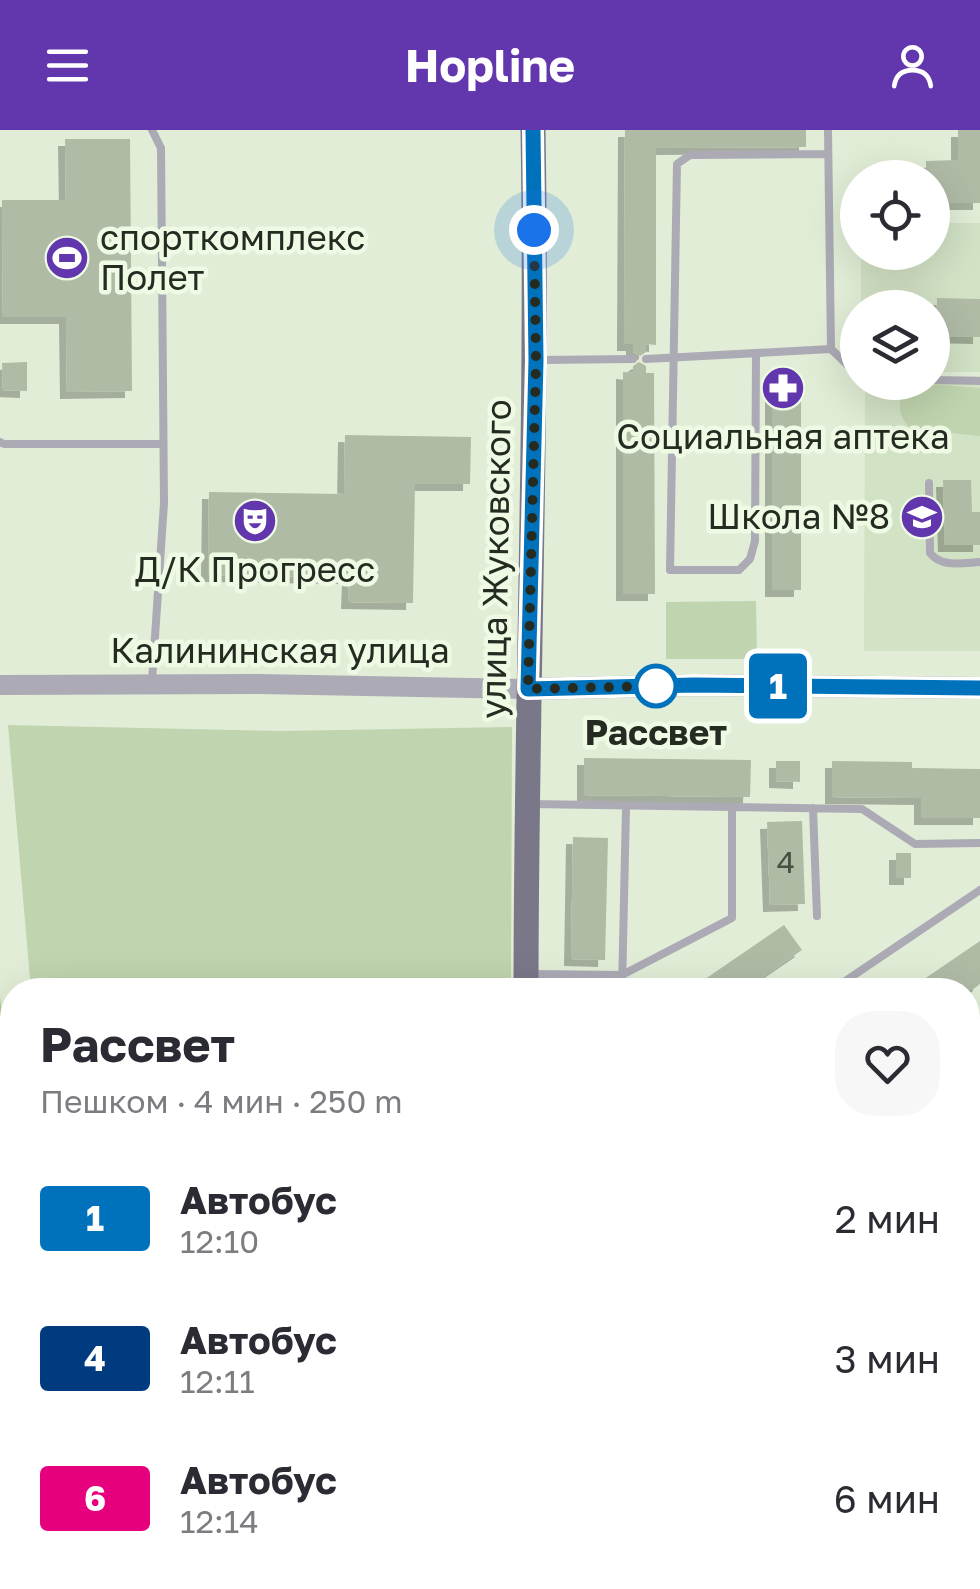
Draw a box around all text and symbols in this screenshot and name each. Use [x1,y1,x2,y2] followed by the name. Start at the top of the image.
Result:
[40,38,95,93] icon: menu
[405,38,575,92] text: Hopline
[885,38,940,93] icon: person
[840,160,950,400] map controls
[840,160,950,270] button: locate
[509,205,559,255] your location
[100,216,365,298] place label: спорткомплекс Полет
[44,235,90,281] sports icon: спорткомплекс Полет
[840,290,950,400] button: layers
[760,365,806,411] pharmacy icon: Социальная аптека
[471,399,519,719] street label: улица Жуковского
[616,415,950,457] place label: Социальная аптека
[899,494,945,540] school or university icon: Школа №8
[707,495,890,537] place label: Школа №8
[232,498,278,544] theatre icon: Д/К Прогресс
[135,548,375,590] place label: Д/К Прогресс
[110,629,450,671] street label: Калининская улица
[746,654,810,718] line badge: 1
[635,665,677,707] marker: Рассвет
[769,665,787,707] text: 1
[585,711,727,753] place label: Рассвет
[777,844,795,880] house number: 4
[835,1011,940,1116] button: heart
[40,1015,235,1073] text: Рассвет
[40,1082,403,1120] text: Пешком · 4 мин · 250 m
[180,1177,337,1222] text: Автобус
[835,1196,940,1241] text: 2 мин
[86,1197,104,1239] text: 1
[180,1222,259,1260] text: 12:10
[180,1317,337,1362] text: Автобус
[835,1336,940,1381] text: 3 мин
[84,1337,106,1379] text: 4
[180,1362,255,1400] text: 12:11
[180,1457,337,1502] text: Автобус
[834,1476,940,1521] text: 6 мин
[84,1477,106,1519] text: 6
[180,1502,259,1540] text: 12:14

